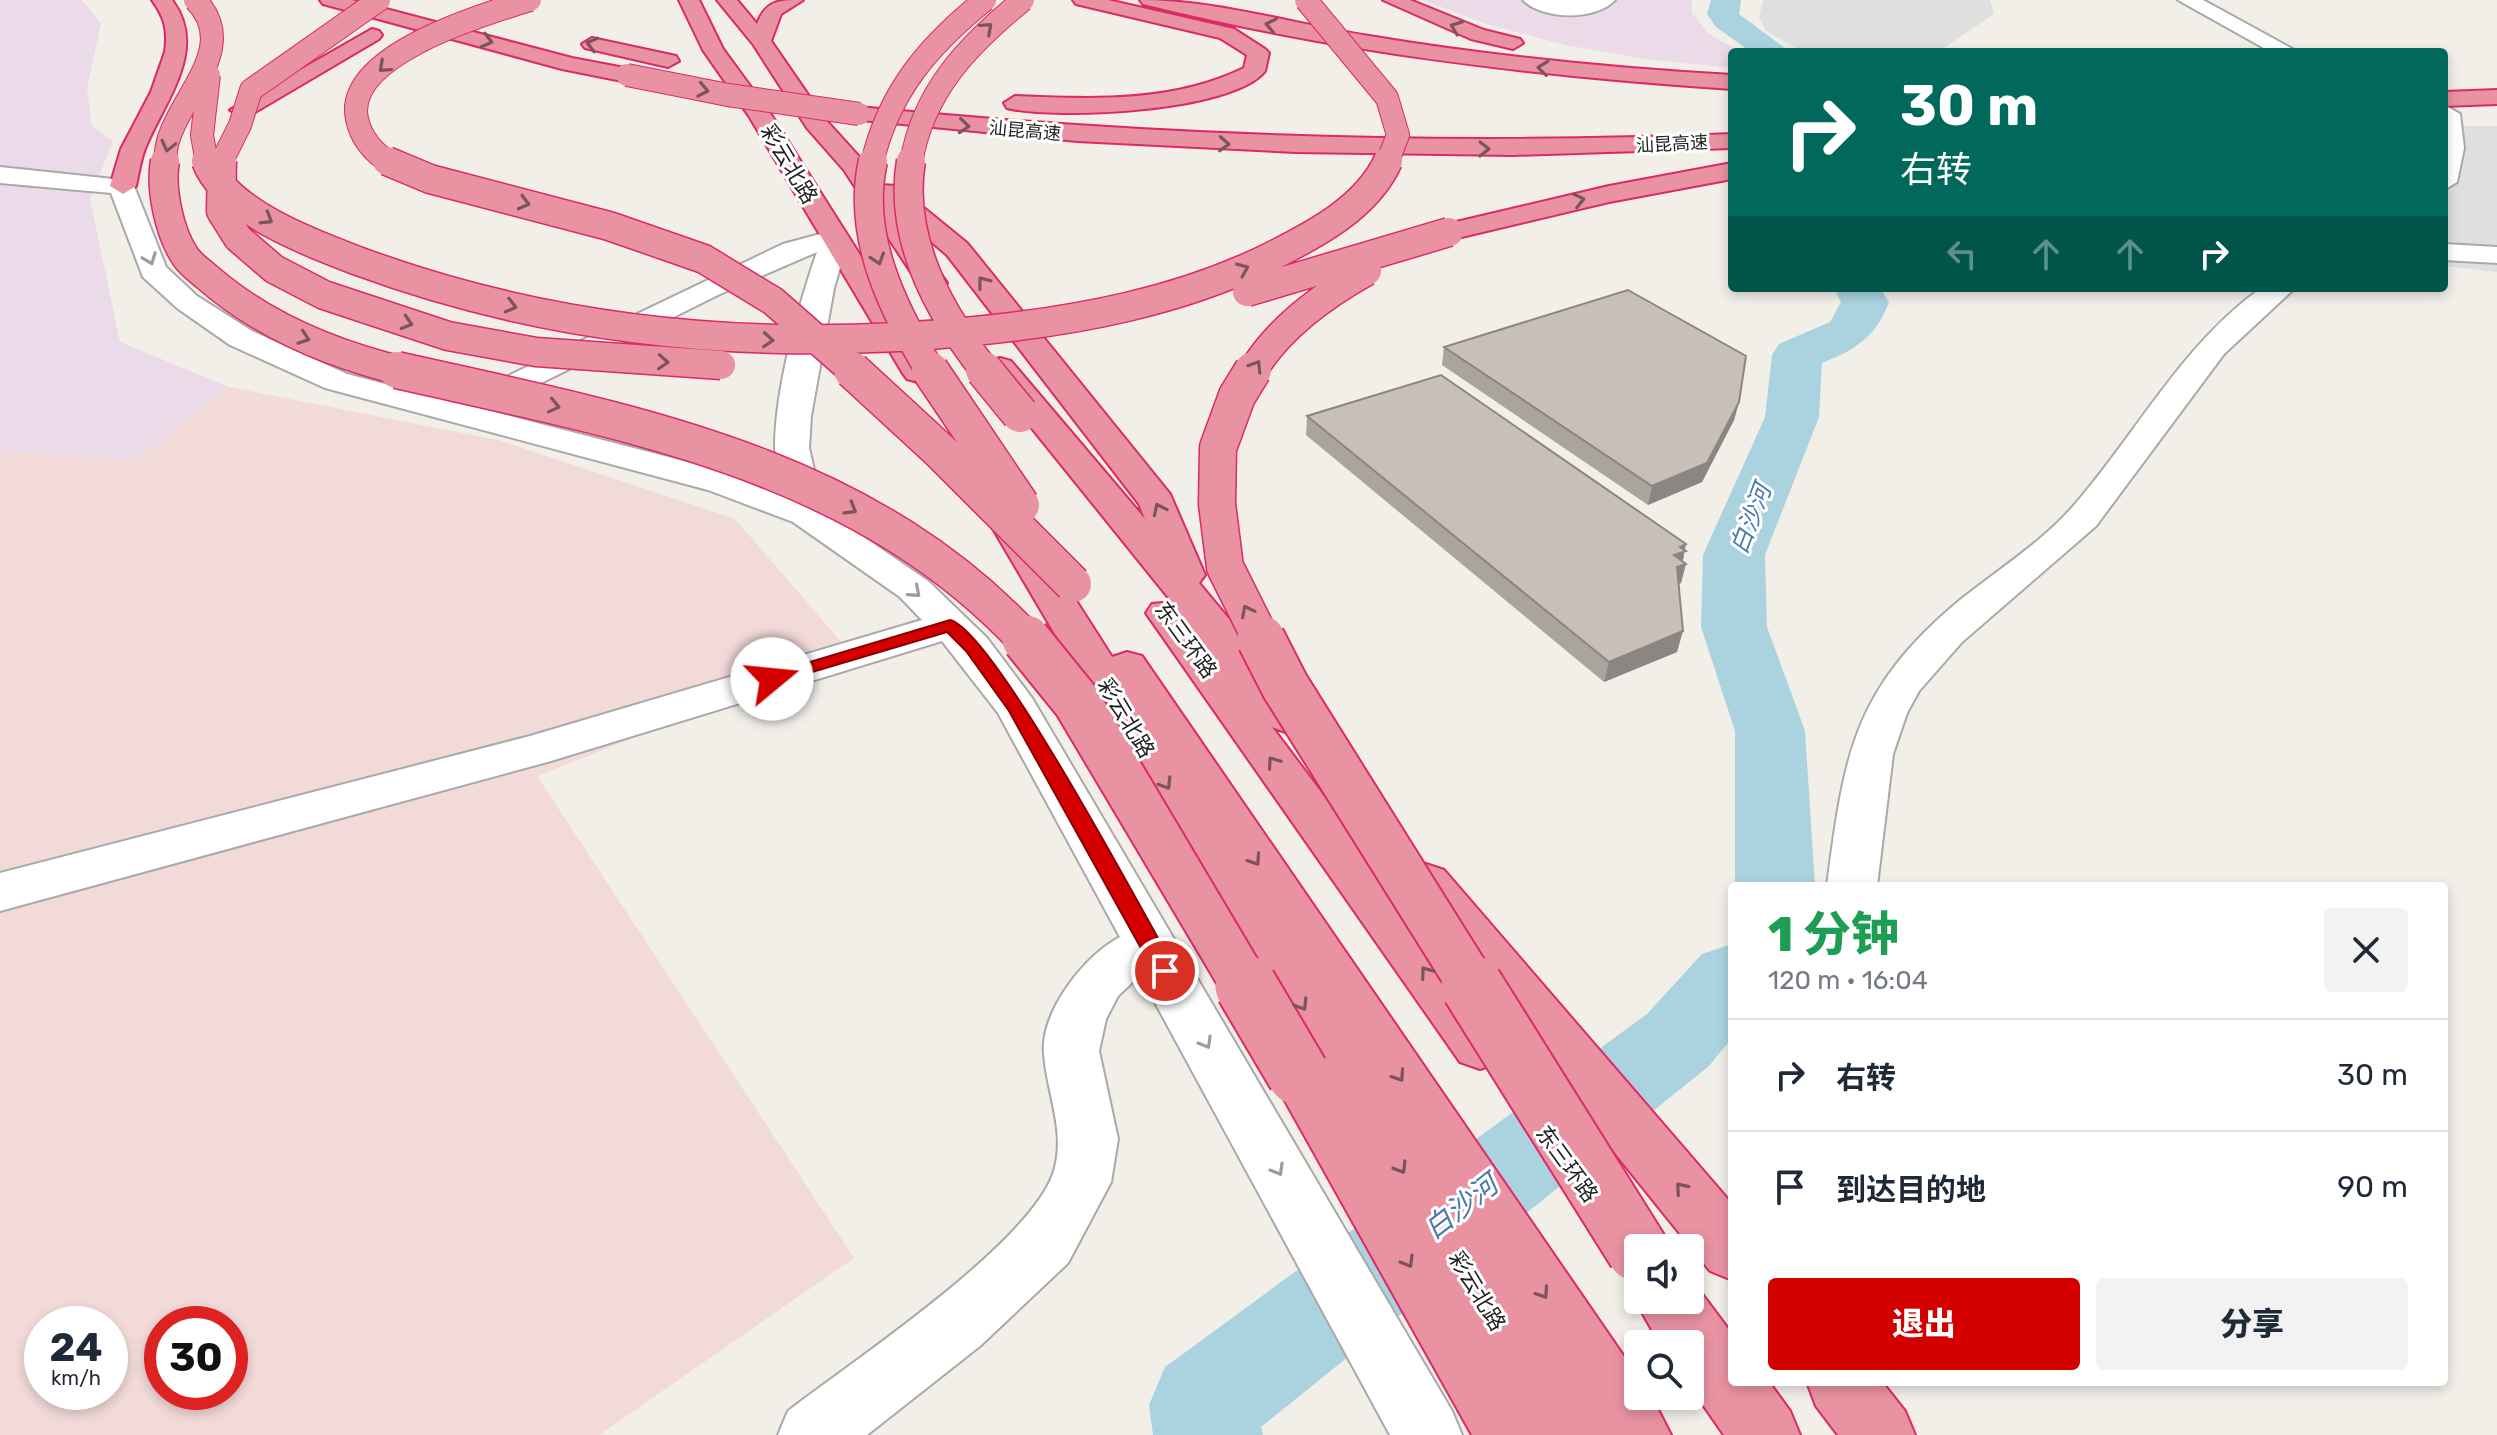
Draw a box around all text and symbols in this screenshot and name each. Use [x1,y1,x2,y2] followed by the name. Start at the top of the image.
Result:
[1264,18,1277,35] one-way arrow
[1450,20,1464,36] one-way arrow
[978,24,993,38] one-way arrow
[480,32,494,48] one-way arrow
[586,36,599,53] one-way arrow
[379,57,394,71] one-way arrow
[1536,60,1549,77] one-way arrow
[1900,73,2038,139] text: 30 m
[1768,80,1872,184] icon: right
[696,81,709,98] one-way arrow
[958,117,971,134] one-way arrow
[988,117,1062,145] street label: 汕昆高速
[755,119,823,209] street label: 彩云北路
[1635,131,1709,157] street label: 汕昆高速
[1218,136,1231,153] one-way arrow
[160,138,177,152] one-way arrow
[1478,140,1491,158] one-way arrow
[1900,148,1972,191] text: 右转
[1572,192,1585,209] one-way arrow
[517,194,531,210] one-way arrow
[258,209,273,225] one-way arrow
[1940,232,1984,276] icon: left
[2024,232,2068,276] icon: ahead
[2108,232,2152,276] icon: ahead
[2192,232,2236,276] icon: right
[140,251,156,265] one-way arrow
[869,251,885,265] one-way arrow
[1235,262,1249,278] one-way arrow
[978,276,992,291] one-way arrow
[504,296,517,313] one-way arrow
[400,314,413,330] one-way arrow
[296,328,310,344] one-way arrow
[762,331,775,348] one-way arrow
[657,354,670,371] one-way arrow
[1246,360,1261,375] one-way arrow
[547,397,561,414] one-way arrow
[1725,477,1778,558] water label: 白沙河
[842,499,857,514] one-way arrow
[1153,502,1169,517] one-way arrow
[905,582,920,597] one-way arrow
[1149,596,1223,684] street label: 东三环路
[1242,605,1257,620] one-way arrow
[730,637,814,721] position arrow
[1092,673,1160,763] street label: 彩云北路
[1268,756,1283,770] one-way arrow
[1156,775,1171,790] one-way arrow
[1246,851,1261,865] one-way arrow
[1768,906,1899,963] text: 1 分钟
[2324,908,2408,992] button: close
[1131,937,1199,1005] pin
[1143,949,1187,993] icon: arrive
[1768,965,1928,996] text: 120 m · 16:04
[1421,966,1436,981] one-way arrow
[1292,996,1307,1011] one-way arrow
[1196,1034,1212,1049] one-way arrow
[1768,1053,1812,1097] icon: right
[2337,1057,2408,1093] text: 30 m
[1836,1060,1896,1096] text: 右转
[1389,1068,1404,1082] one-way arrow
[1530,1120,1604,1208] street label: 东三环路
[1392,1159,1407,1173] one-way arrow
[1268,1161,1284,1176] one-way arrow
[1418,1165,1508,1246] water label: 白沙河
[1768,1165,1812,1209] icon: arrive
[2337,1169,2408,1205] text: 90 m
[1836,1172,1986,1208] text: 到达目的地
[1676,1183,1691,1197] one-way arrow
[1624,1234,1704,1410] map controls
[1624,1234,1704,1314] button: sound
[1443,1246,1511,1336] street label: 彩云北路
[1398,1253,1414,1268] one-way arrow
[1768,1278,2080,1370] button: 退出
[2096,1278,2408,1370] button: 分享
[1533,1284,1548,1299] one-way arrow
[144,1306,248,1410] speed limit sign: 30
[49,1324,103,1371] text: 24
[1624,1330,1704,1410] button: search
[51,1366,101,1390] text: km/h

